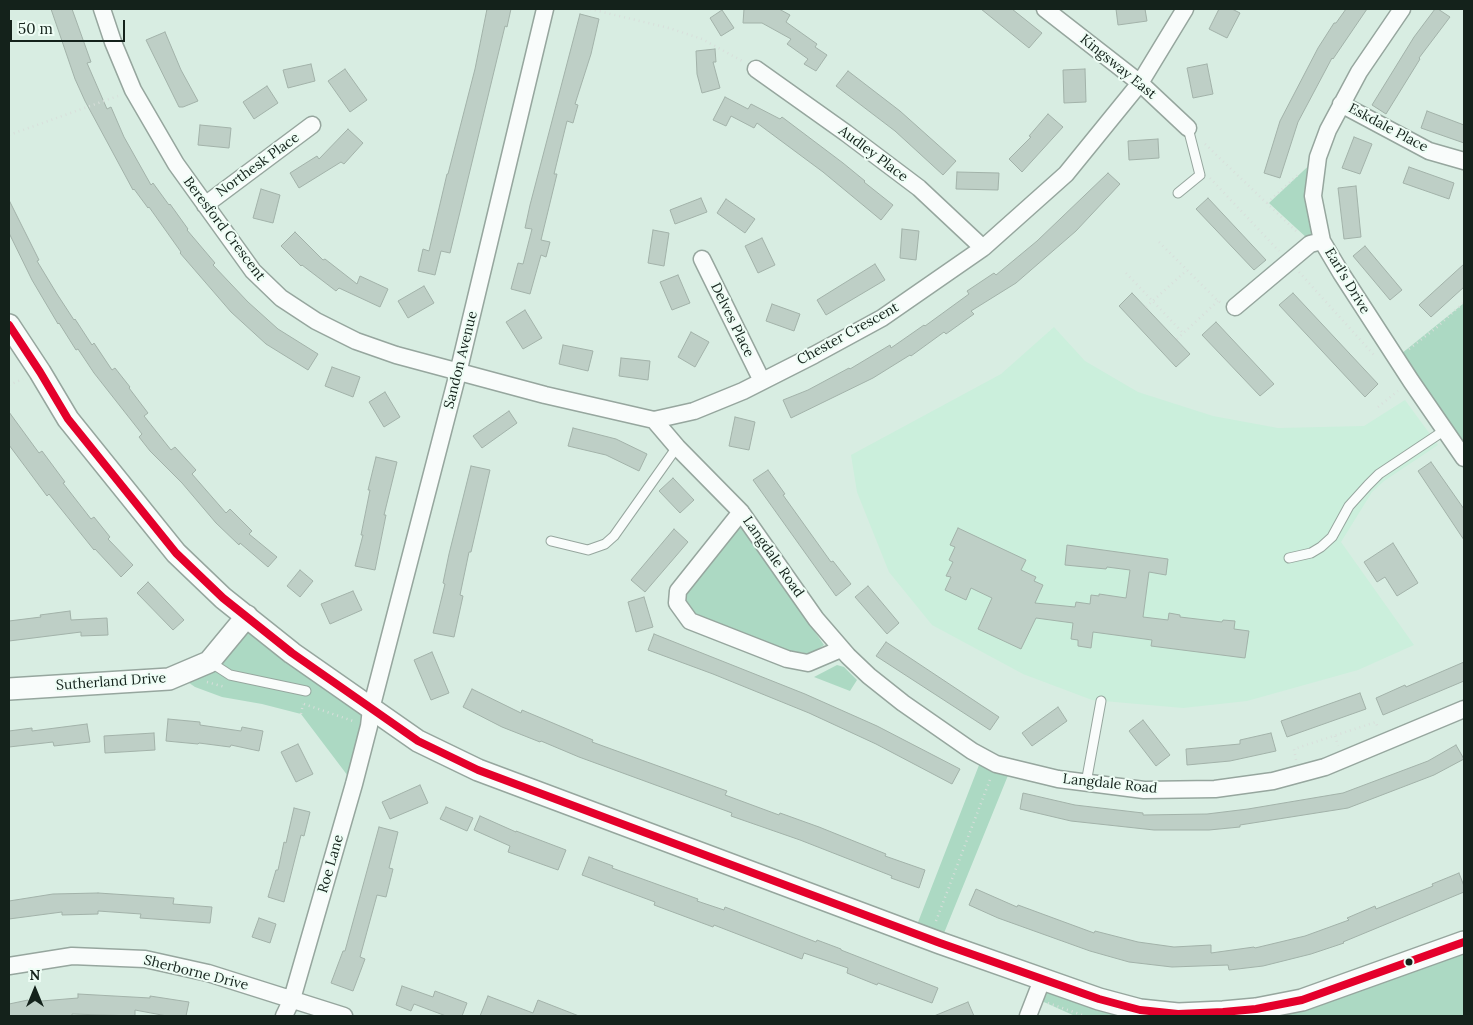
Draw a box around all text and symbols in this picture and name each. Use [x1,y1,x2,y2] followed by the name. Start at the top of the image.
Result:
[12,10,128,42] scale bar
[18,19,53,38] text: 50 m
[1076,31,1160,103] street label: Kingsway East
[1345,100,1431,156] street label: Eskdale Place
[835,123,911,185] street label: Audley Place
[213,129,303,201] street label: Northesk Place
[179,174,269,284] street label: Beresford Crescent
[1321,245,1373,317] street label: Earl's Drive
[707,280,757,360] street label: Delves Place
[794,299,902,369] street label: Chester Crescent
[441,309,481,411] street label: Sandon Avenue
[739,513,807,601] street label: Langdale Road
[55,670,167,694] street label: Sutherland Drive
[1062,771,1158,797] street label: Langdale Road
[315,833,347,895] street label: Roe Lane
[142,952,250,994] street label: Sherborne Drive
[1404,957,1414,967] unlabelled marker
[10,965,60,1015] north arrow
[30,966,40,984] text: N

